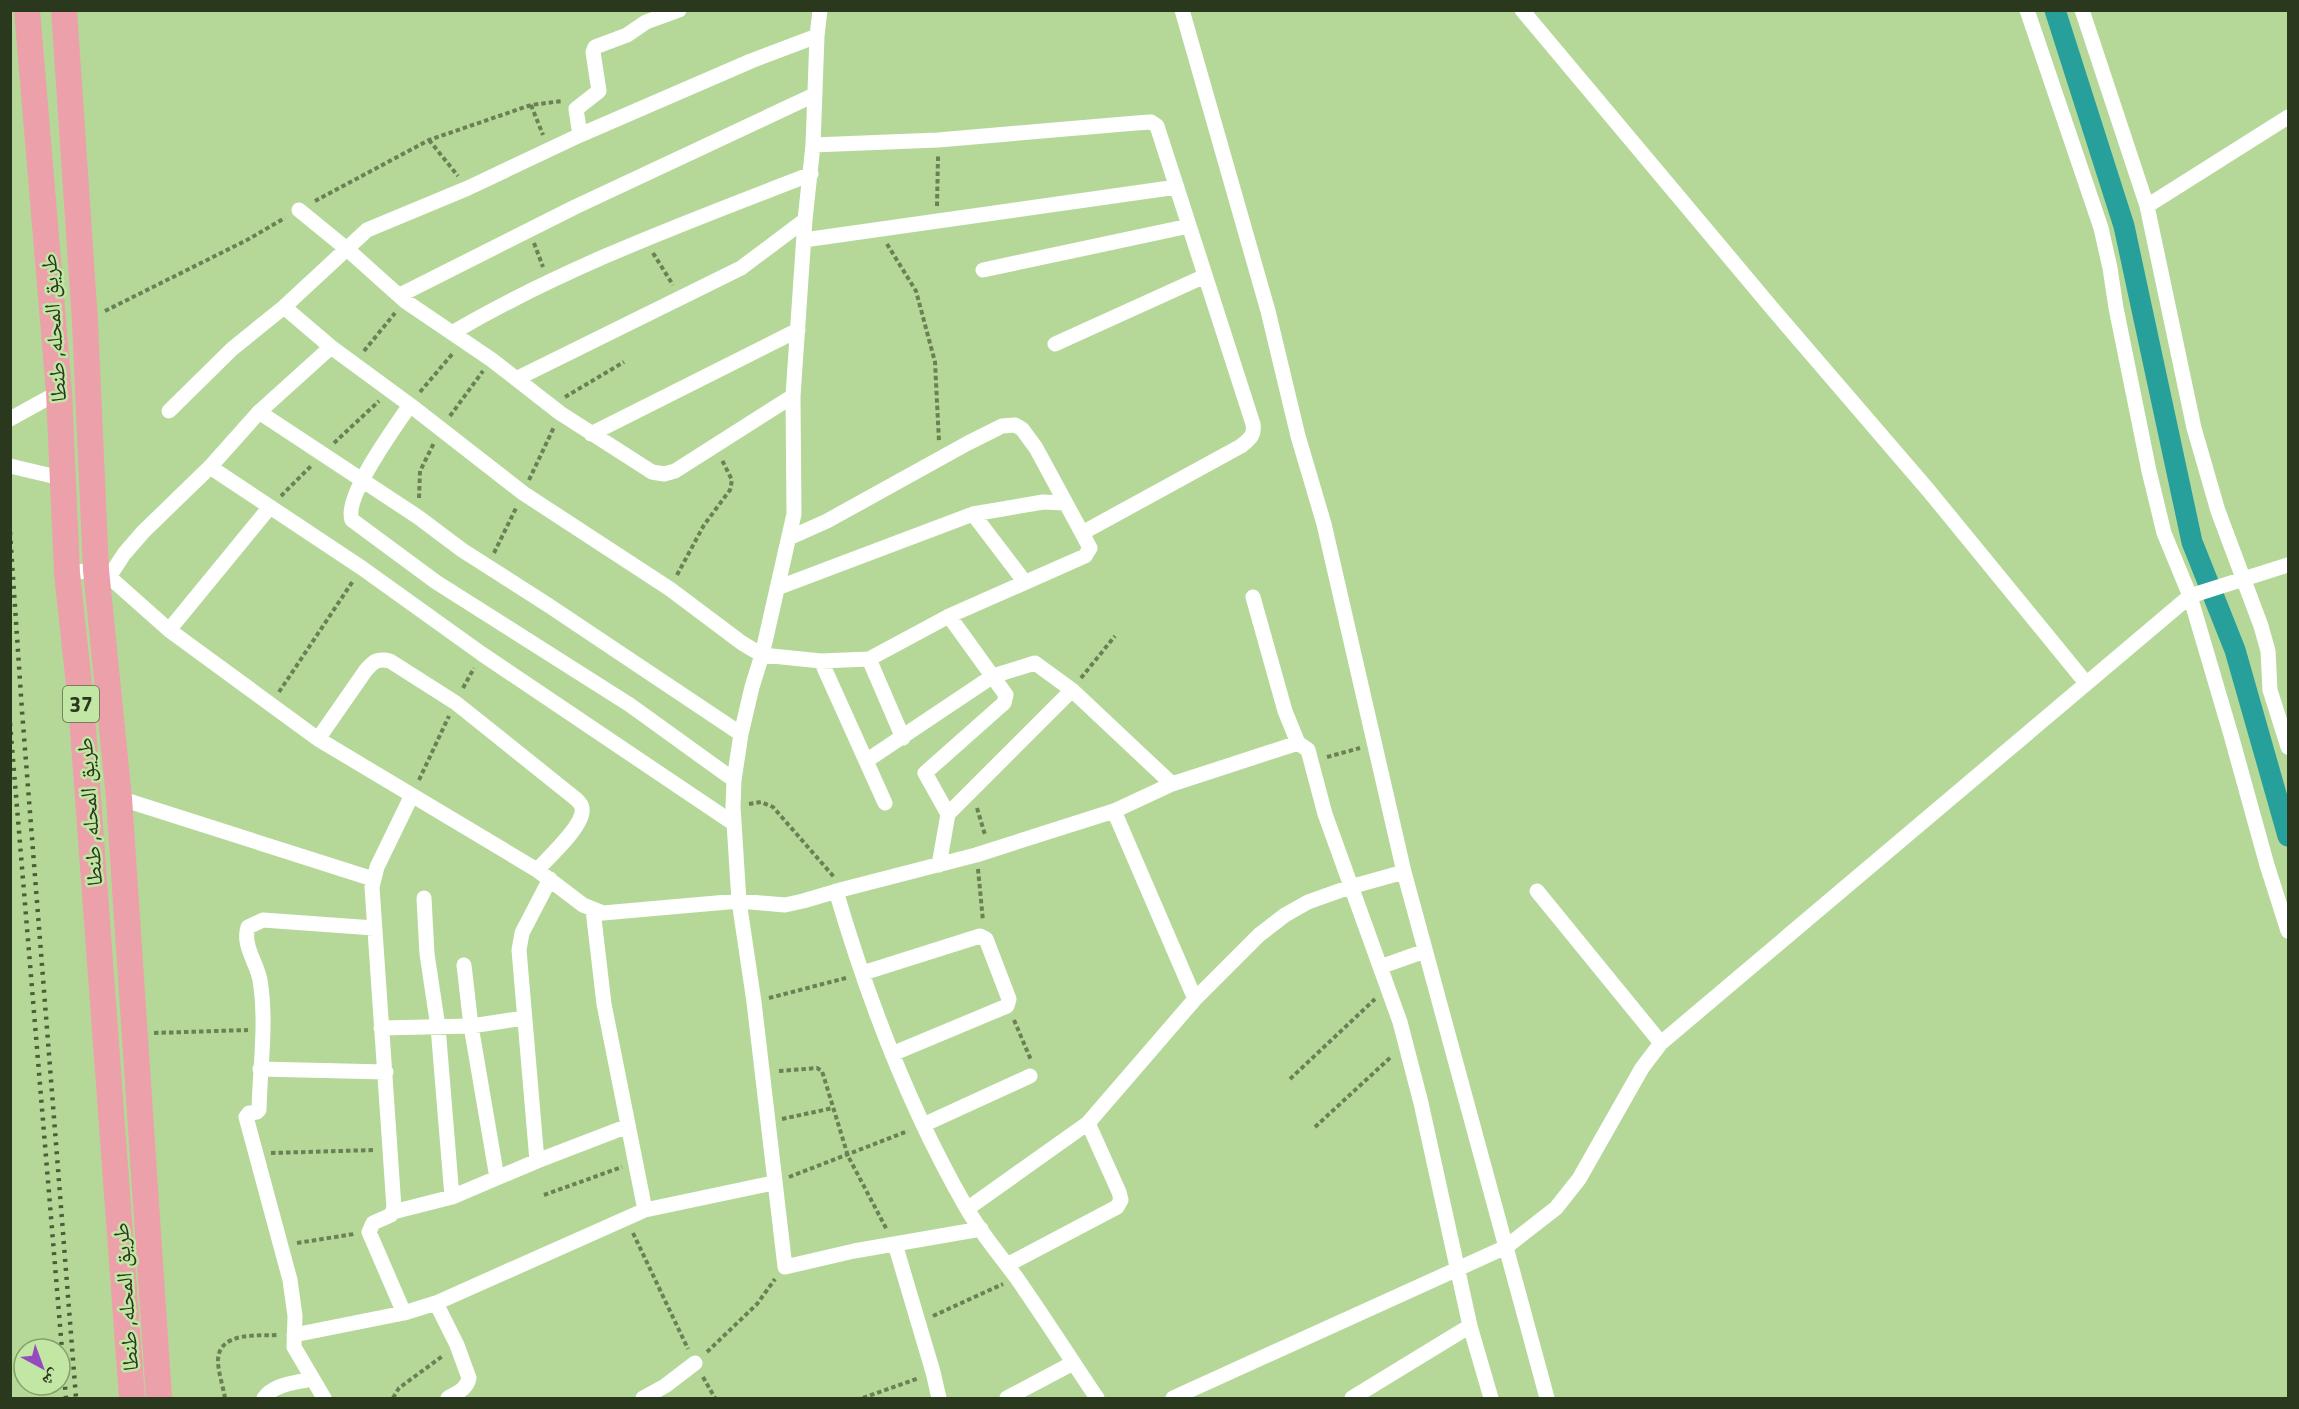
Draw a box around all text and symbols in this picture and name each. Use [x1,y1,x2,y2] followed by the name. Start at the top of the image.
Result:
[31,252,75,404] street label: طريق المحله, طنطا
[63,686,99,722] road number: 37
[67,736,111,888] street label: طريق المحله, طنطا
[103,1221,147,1373] street label: طريق المحله, طنطا
[12,1337,72,1397] north arrow
[38,1364,66,1393] text: ش

